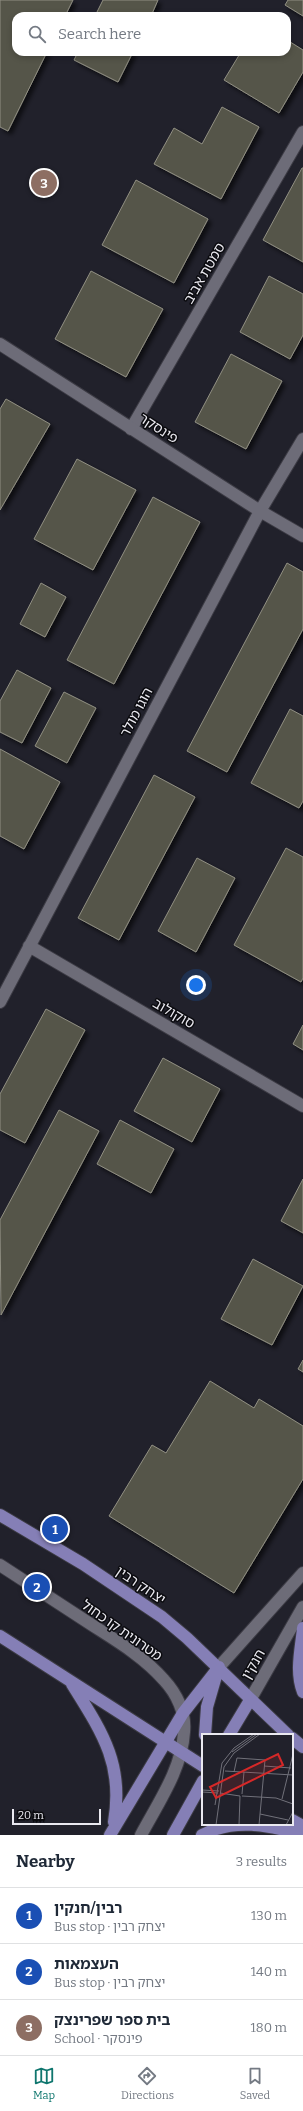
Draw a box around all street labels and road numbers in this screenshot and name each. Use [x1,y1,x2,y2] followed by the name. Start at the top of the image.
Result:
[180,240,229,307] street label: סמטת אביב
[136,410,181,447] street label: פינסקר
[116,685,156,740] street label: הוגו מולר
[150,995,198,1032] street label: סוקולוב
[113,1563,169,1608] street label: יצחק רבין
[78,1596,165,1665] street label: מטרונית קו כחול
[238,1646,269,1682] street label: חנקין

